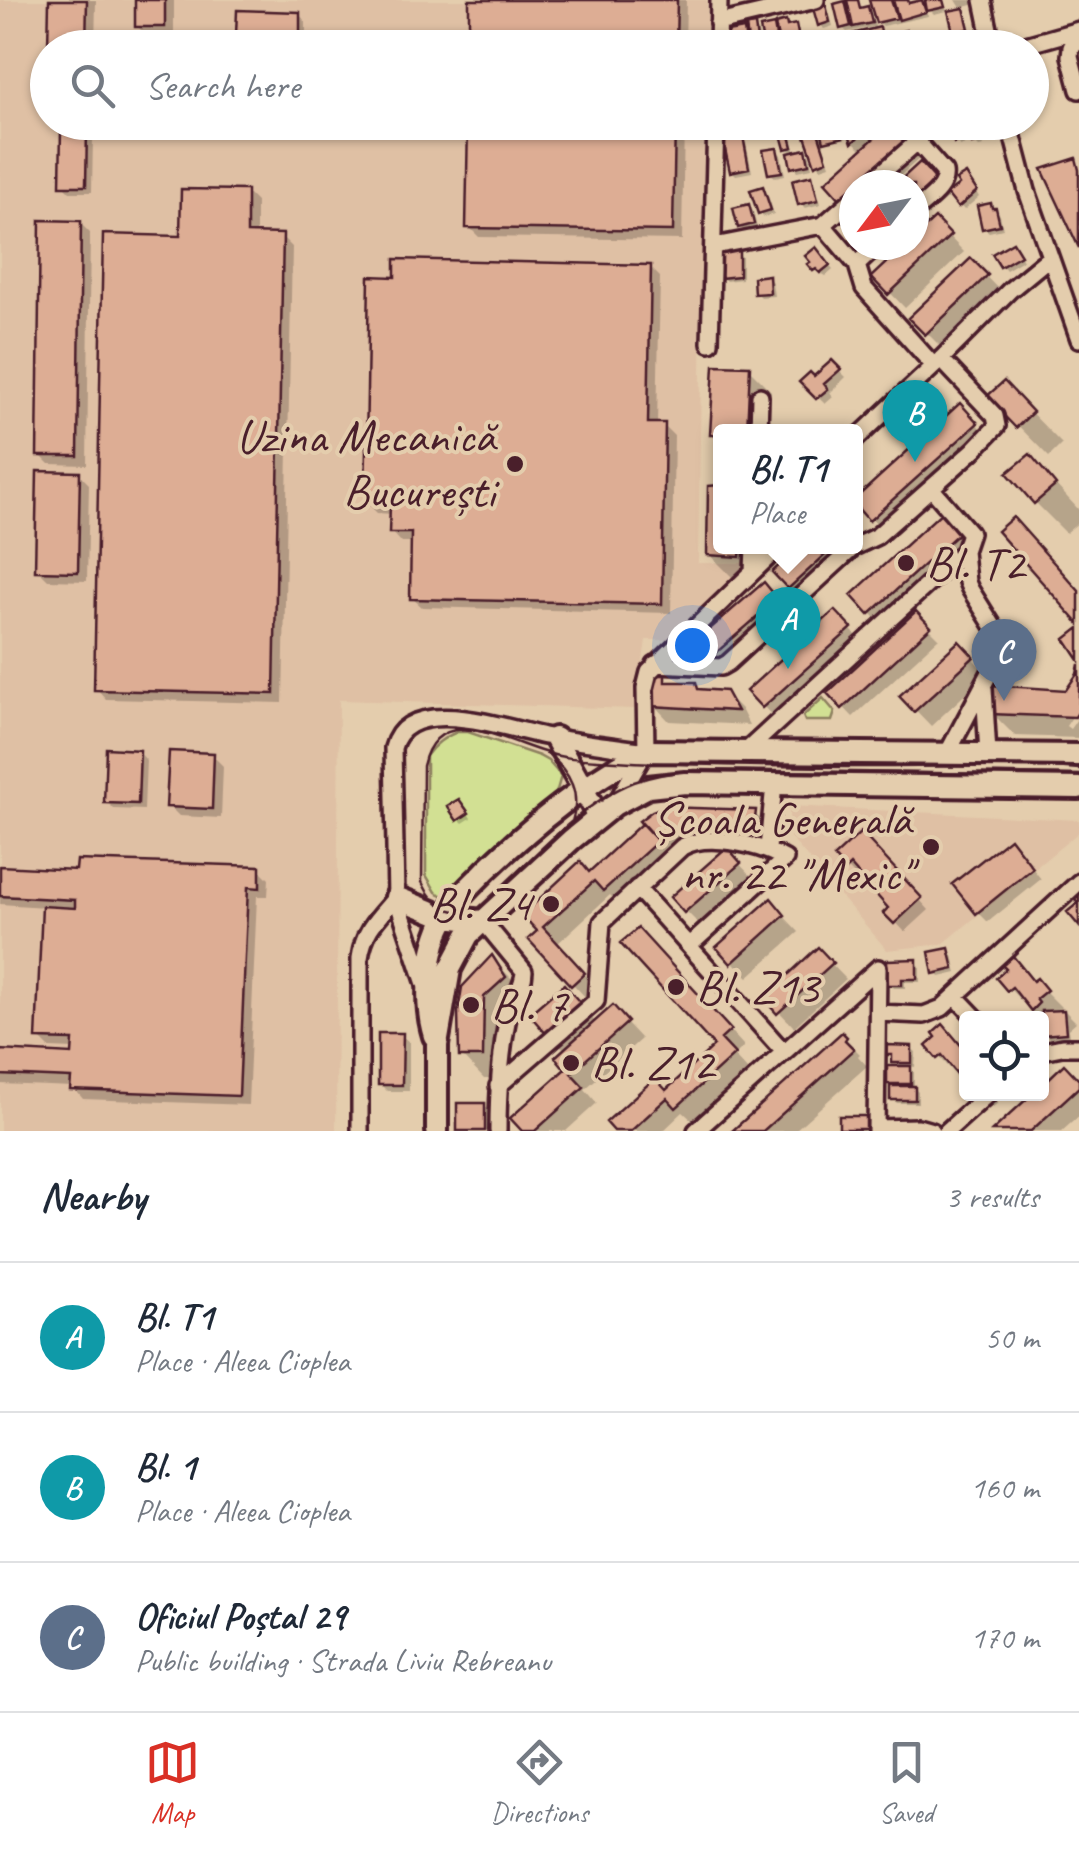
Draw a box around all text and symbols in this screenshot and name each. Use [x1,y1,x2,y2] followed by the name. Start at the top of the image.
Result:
[30,30,1049,140] search box
[65,58,120,113] icon: search
[145,62,300,109] text: Search here
[839,170,929,260] north arrow
[882,380,948,462] pin: B
[236,406,500,521] place label: Uzina Mecanică București
[713,424,863,554] popup
[749,445,827,492] text: Bl. T1
[504,453,526,475] marker: Uzina Mecanică București
[749,492,805,533] text: Place
[926,533,1028,593] place label: Bl. T2
[895,552,917,574] marker: Bl. T2
[756,586,820,669] pin: A
[972,618,1036,701] pin: C
[667,620,718,671] your location
[653,789,921,904] place label: Școala Generală nr. 22 "Mexic"
[920,836,942,858] marker: Școala Generală nr. 22 "Mexic"
[430,874,535,934] place label: Bl. Z4
[540,893,562,915] marker: Bl. Z4
[696,957,822,1017] place label: Bl. Z13
[491,975,570,1035] place label: Bl. 7
[665,976,687,998] marker: Bl. Z13
[460,994,482,1016] marker: Bl. 7
[959,1011,1049,1101] map controls
[959,1011,1049,1101] button: locate
[591,1033,717,1093] place label: Bl. Z12
[560,1052,582,1074] marker: Bl. Z12
[40,1170,146,1223] text: Nearby
[945,1176,1039,1217] text: 3 results
[135,1293,213,1340] text: Bl. T1
[64,1317,81,1358] text: A
[985,1317,1039,1358] text: 50 m
[135,1340,350,1381] text: Place · Aleea Cioplea
[135,1443,196,1490] text: Bl. 1
[64,1467,81,1508] text: B
[970,1467,1039,1508] text: 160 m
[135,1490,350,1531] text: Place · Aleea Cioplea
[135,1593,346,1640] text: Oficiul Poștal 29
[65,1617,80,1658] text: C
[970,1617,1039,1658] text: 170 m
[135,1640,551,1681] text: Public building · Strada Liviu Rebreanu
[145,1735,200,1830] tab: Map
[491,1735,588,1830] tab: Directions
[879,1735,934,1830] tab: Saved

